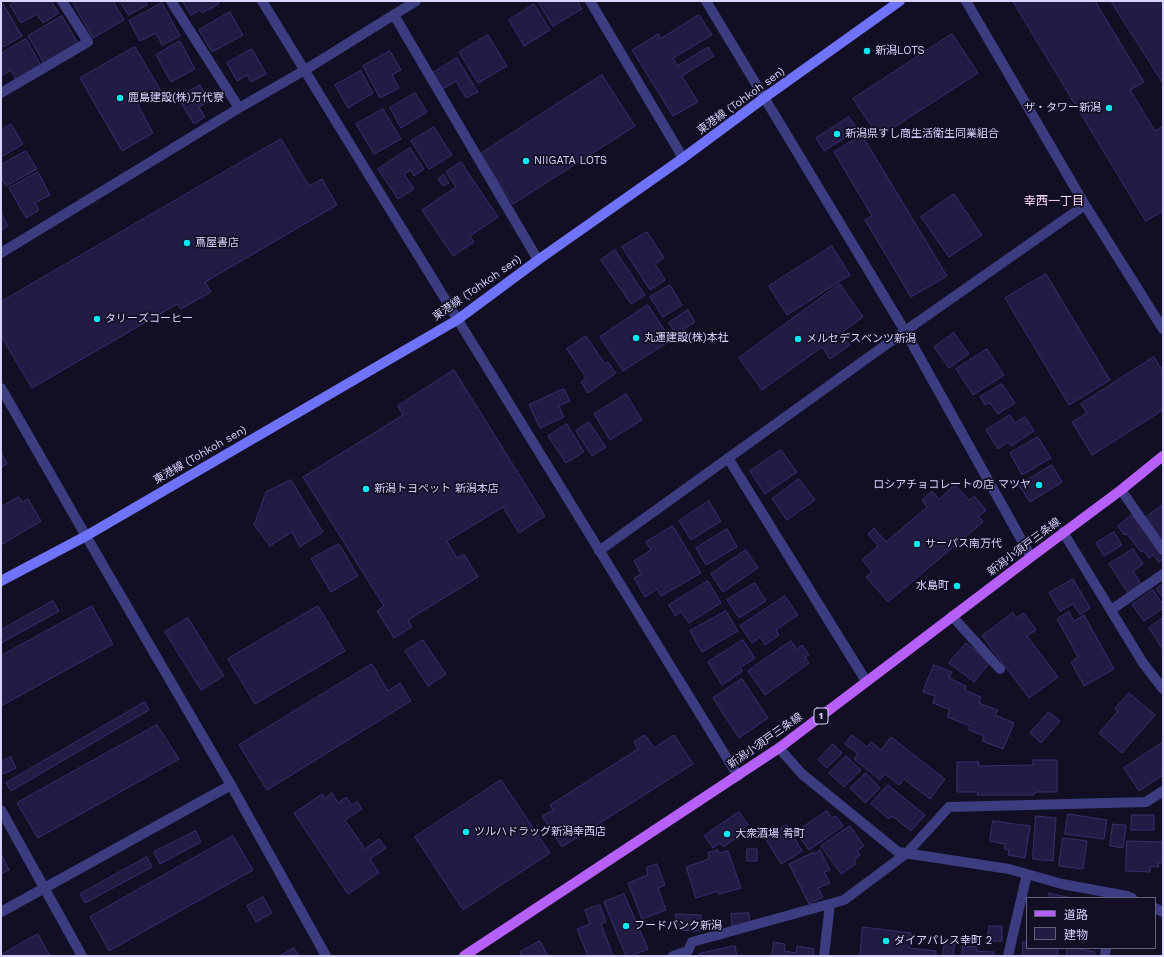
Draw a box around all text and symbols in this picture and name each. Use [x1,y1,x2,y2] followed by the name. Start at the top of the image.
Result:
[875,44,925,58] place label: 新潟LOTS
[862,46,872,56] marker: 新潟LOTS
[695,65,787,137] street label: 東港線 (Tohkoh sen)
[128,91,224,105] place label: 鹿島建設(株)万代寮
[115,93,125,103] marker: 鹿島建設(株)万代寮
[1024,101,1101,115] place label: ザ・タワー新潟
[1104,103,1114,113] marker: ザ・タワー新潟
[845,127,999,141] place label: 新潟県すし商生活衛生同業組合
[832,129,842,139] marker: 新潟県すし商生活衛生同業組合
[534,154,607,168] place label: NIIGATA LOTS
[521,156,531,166] marker: NIIGATA LOTS
[1024,194,1084,208] district label: 幸西一丁目
[195,236,239,250] place label: 蔦屋書店
[182,238,192,248] marker: 蔦屋書店
[430,252,524,324] street label: 東港線 (Tohkoh sen)
[105,312,193,326] place label: タリーズコーヒー
[92,314,102,324] marker: タリーズコーヒー
[644,331,729,345] place label: 丸運建設(株)本社
[806,332,916,346] place label: メルセデスベンツ新潟
[631,333,641,343] marker: 丸運建設(株)本社
[793,334,803,344] marker: メルセデスベンツ新潟
[151,423,249,487] street label: 東港線 (Tohkoh sen)
[873,478,1031,492] place label: ロシアチョコレートの店 マツヤ
[1034,480,1044,490] marker: ロシアチョコレートの店 マツヤ
[374,482,499,496] place label: 新潟トヨペット 新潟本店
[361,484,371,494] marker: 新潟トヨペット 新潟本店
[985,515,1063,579] street label: 新潟小須戸三条線
[925,537,1002,551] place label: サーパス南万代
[912,539,922,549] marker: サーパス南万代
[916,579,949,593] place label: 水島町
[952,581,962,591] marker: 水島町
[814,708,828,724] road number: 1
[725,710,805,772] street label: 新潟小須戸三条線
[474,825,606,839] place label: ツルハドラッグ新潟幸西店
[461,827,471,837] marker: ツルハドラッグ新潟幸西店
[735,827,805,841] place label: 大衆酒場 肴町
[722,829,732,839] marker: 大衆酒場 肴町
[1026,897,1156,949] legend
[1064,908,1088,922] text: 道路
[634,919,722,933] place label: フードバンク新潟
[621,921,631,931] marker: フードバンク新潟
[1064,928,1088,942] text: 建物
[894,934,992,948] place label: ダイアパレス幸町 2
[881,936,891,946] marker: ダイアパレス幸町 2

